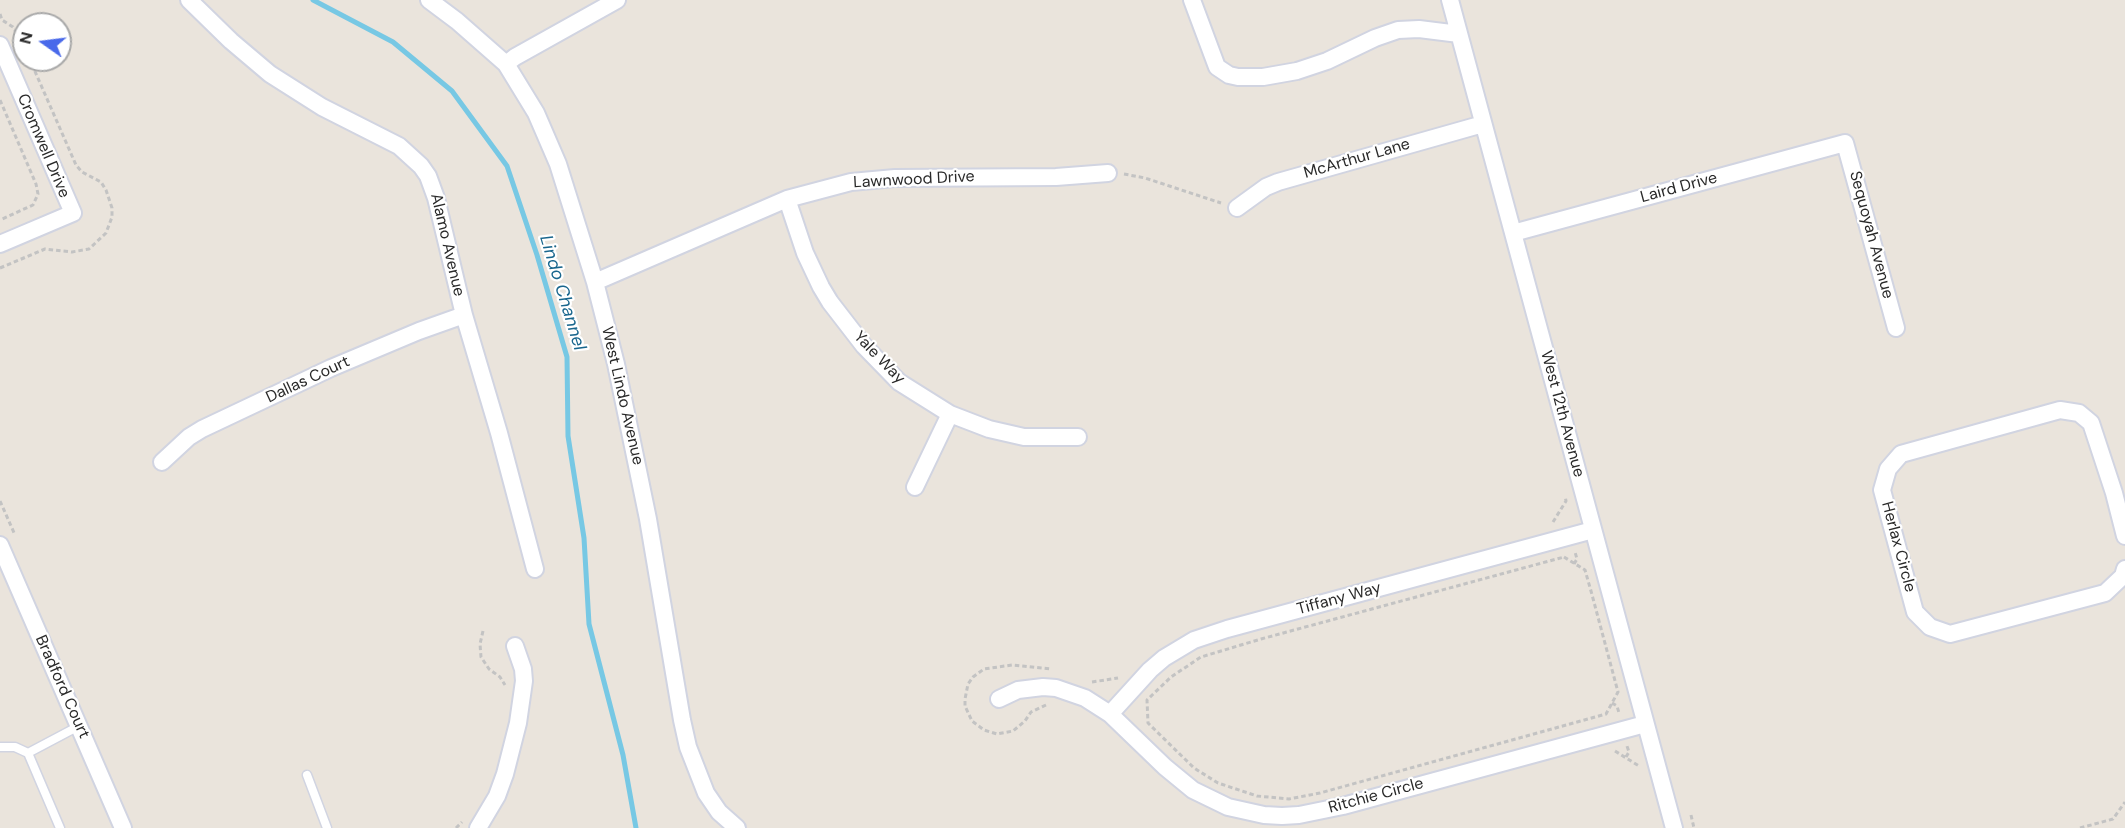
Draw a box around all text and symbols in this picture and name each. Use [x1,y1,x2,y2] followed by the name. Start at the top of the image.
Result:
[12,12,72,72] north arrow
[14,30,38,46] text: N
[12,91,74,201] street label: Cromwell Drive
[1302,135,1412,183] street label: McArthur Lane
[853,167,975,193] street label: Lawnwood Drive
[1638,169,1720,207] street label: Laird Drive
[1845,169,1897,301] street label: Sequoyah Avenue
[426,192,468,298] street label: Alamo Avenue
[534,233,590,353] water label: Lindo Channel
[597,325,647,467] street label: West Lindo Avenue
[849,328,909,388] street label: Yale Way
[1536,349,1588,479] street label: West 12th Avenue
[263,352,353,408] street label: Dallas Court
[1877,500,1919,594] street label: Herlax Circle
[1295,579,1383,619] street label: Tiffany Way
[31,632,93,742] street label: Bradford Court
[1326,774,1426,818] street label: Ritchie Circle

